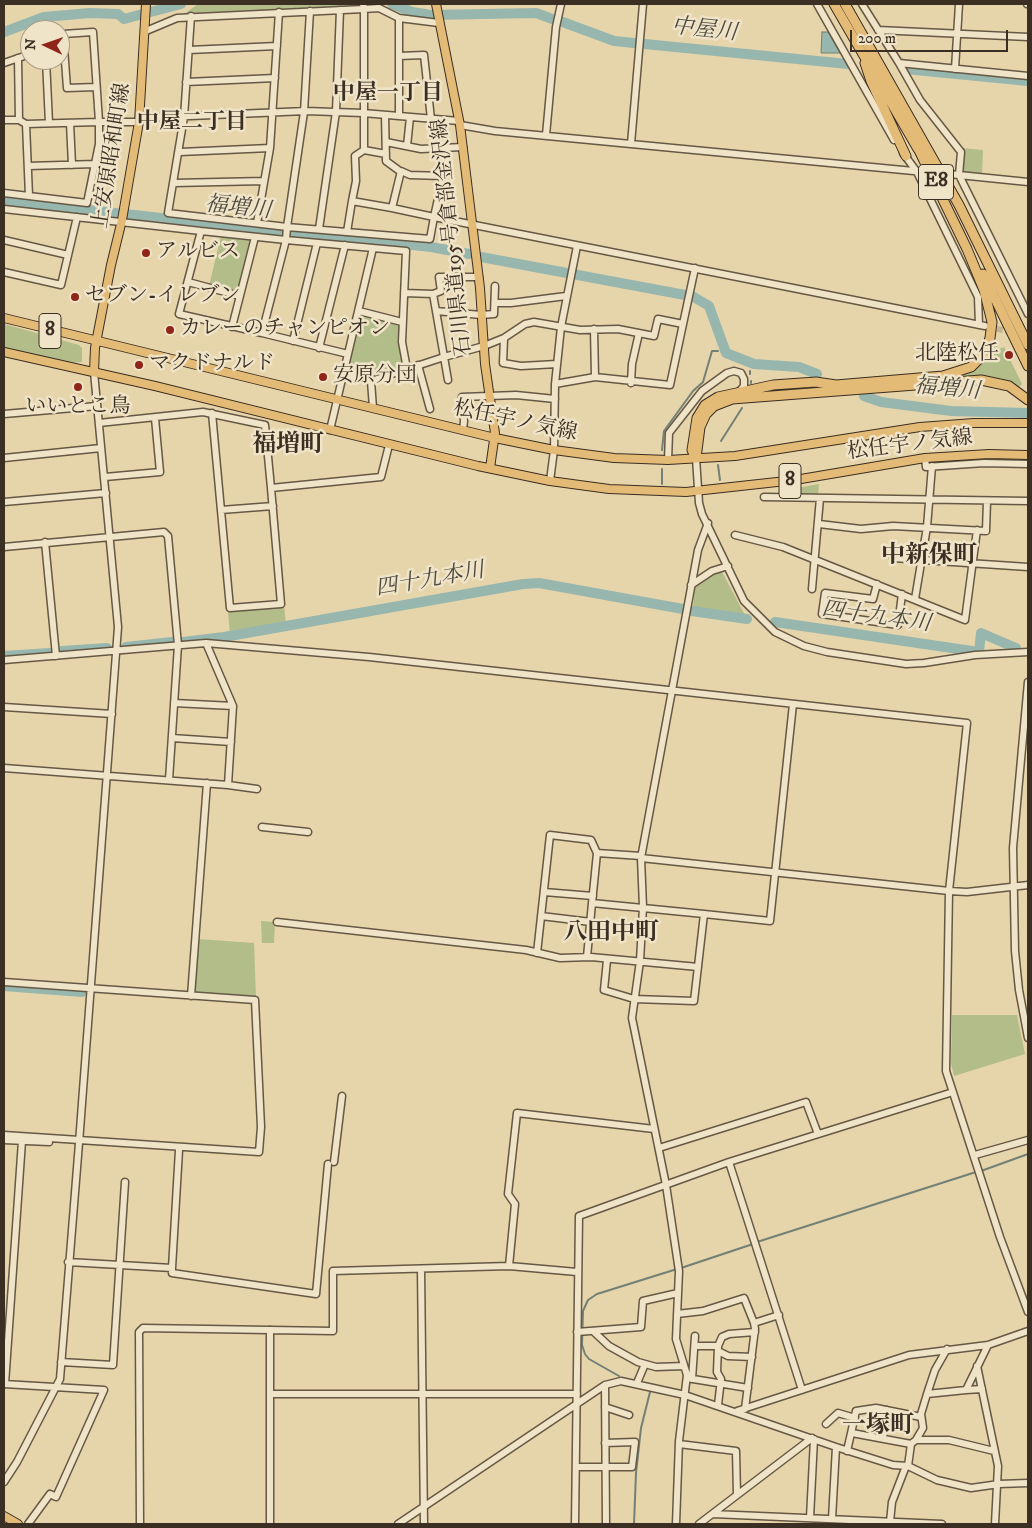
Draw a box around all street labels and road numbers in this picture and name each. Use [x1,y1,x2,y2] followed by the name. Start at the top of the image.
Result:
[89,81,137,231] street label: 上安原昭和町線
[428,117,478,357] street label: 石川県道195号倉部金沢線
[918,164,954,200] road number: E8
[39,314,61,348] road number: 8
[451,397,579,447] street label: 松任宇ノ気線
[846,426,974,466] street label: 松任宇ノ気線
[779,464,801,498] road number: 8

